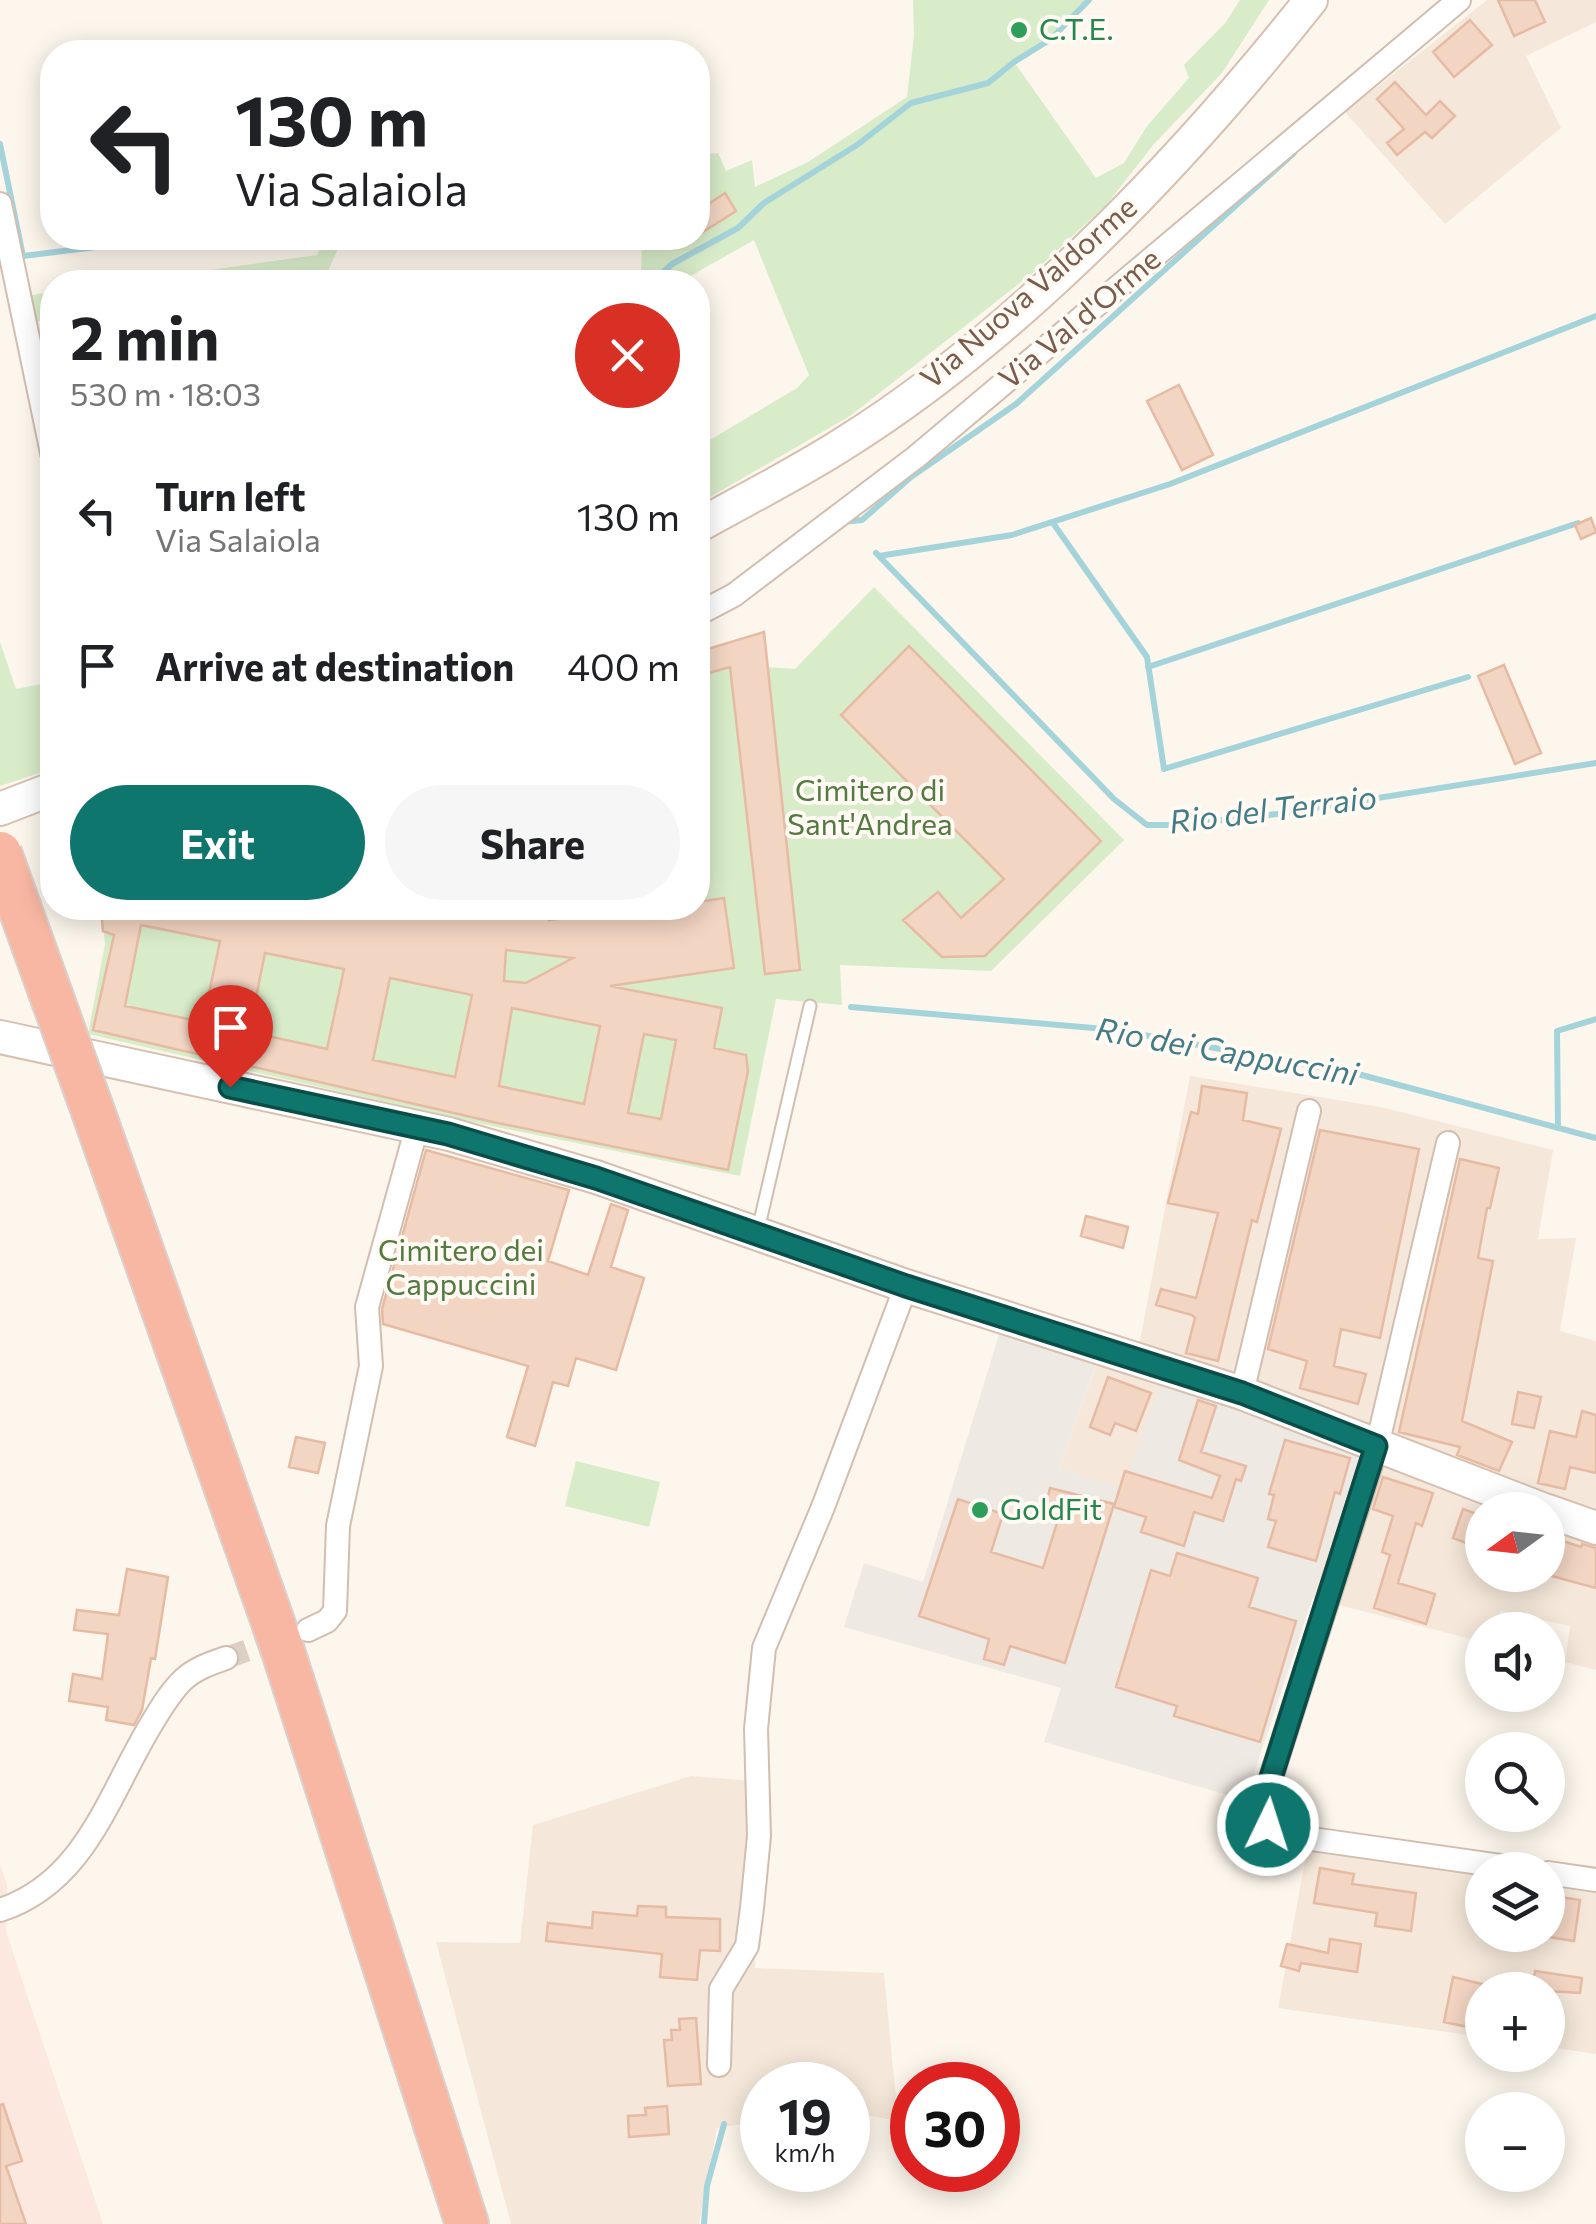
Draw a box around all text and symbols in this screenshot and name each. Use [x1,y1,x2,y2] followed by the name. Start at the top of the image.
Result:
[1039,9,1113,46] place label: C.T.E.
[1008,19,1030,41] marker: C.T.E.
[235,75,428,160] text: 130 m
[70,80,200,210] icon: left
[235,160,468,215] text: Via Salaiola
[912,187,1143,395] street label: Via Nuova Valdorme
[990,239,1167,395] street label: Via Val d'Orme
[70,299,219,372] text: 2 min
[575,303,680,408] button: close
[70,373,261,413] text: 530 m · 18:03
[155,472,306,519] text: Turn left
[70,488,125,543] icon: left
[577,492,680,539] text: 130 m
[155,519,321,559] text: Via Salaiola
[70,638,125,693] icon: arrive
[155,642,514,689] text: Arrive at destination
[567,642,680,689] text: 400 m
[787,770,953,841] park label: Cimitero di Sant'Andrea
[1167,775,1379,841] water label: Rio del Terraio
[70,785,365,900] button: Exit
[385,785,680,900] button: Share
[188,985,273,1088] pin
[203,1000,258,1055] icon: arrive
[1093,1007,1363,1093] water label: Rio dei Cappuccini
[378,1230,544,1301] park label: Cimitero dei Cappuccini
[1000,1489,1102,1526] place label: GoldFit
[1465,1492,1565,1592] north arrow
[1465,1492,1565,2192] map controls
[969,1499,991,1521] marker: GoldFit
[1465,1612,1565,1712] button: sound
[1465,1732,1565,1832] button: search
[1216,1773,1320,1877] position arrow
[1465,1852,1565,1952] button: layers
[1465,1972,1565,2072] button: +
[890,2062,1020,2192] speed limit sign: 30
[778,2084,832,2145] text: 19
[1465,2092,1565,2192] button: −
[775,2137,835,2167] text: km/h

